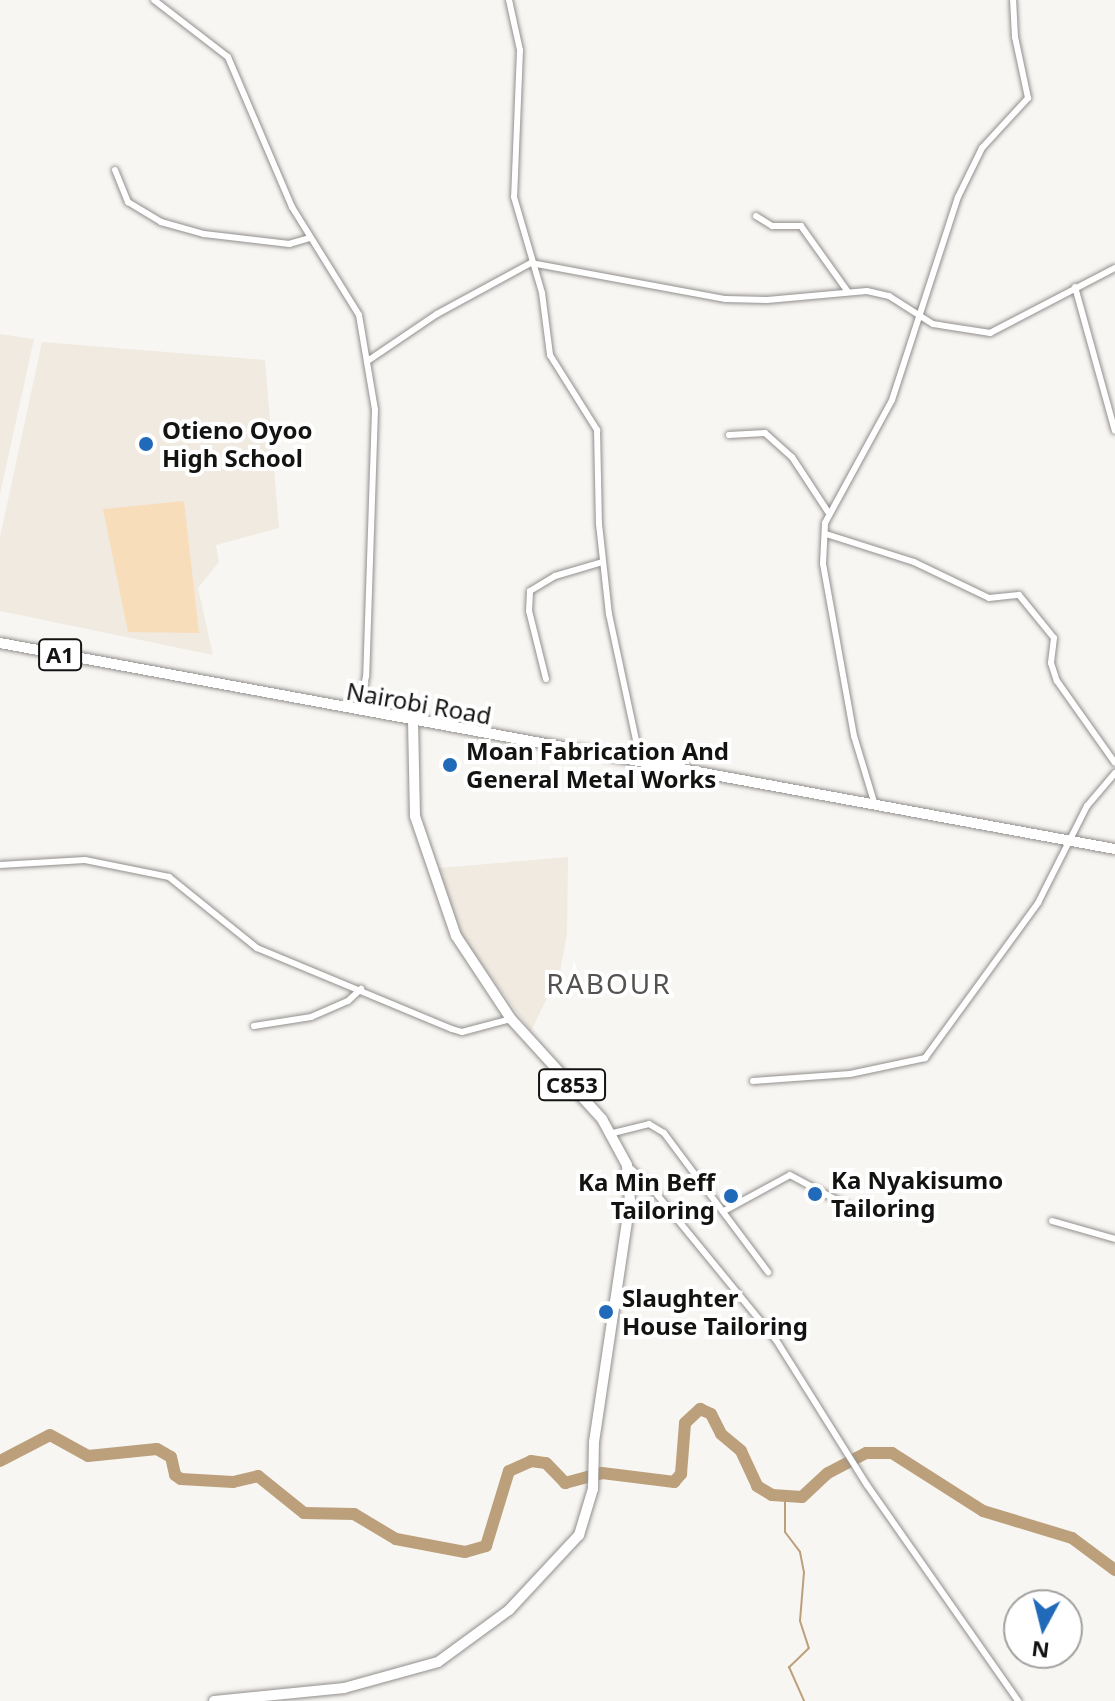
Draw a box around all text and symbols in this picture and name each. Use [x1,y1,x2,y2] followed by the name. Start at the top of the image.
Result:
[162,416,312,472] place label: Otieno Oyoo High School
[137,435,155,453] marker: Otieno Oyoo High School
[38,637,82,673] road number: A1
[344,676,494,730] street label: Nairobi Road
[466,737,729,793] place label: Moan Fabrication And General Metal Works
[441,756,459,774] marker: Moan Fabrication And General Metal Works
[546,966,672,1000] district label: RABOUR
[538,1067,606,1103] road number: C853
[831,1166,1003,1222] place label: Ka Nyakisumo Tailoring
[578,1168,715,1224] place label: Ka Min Beff Tailoring
[806,1185,824,1203] marker: Ka Nyakisumo Tailoring
[722,1187,740,1205] marker: Ka Min Beff Tailoring
[622,1284,808,1340] place label: Slaughter House Tailoring
[597,1303,615,1321] marker: Slaughter House Tailoring
[1003,1589,1083,1669] north arrow
[1030,1635,1051,1667] text: N

